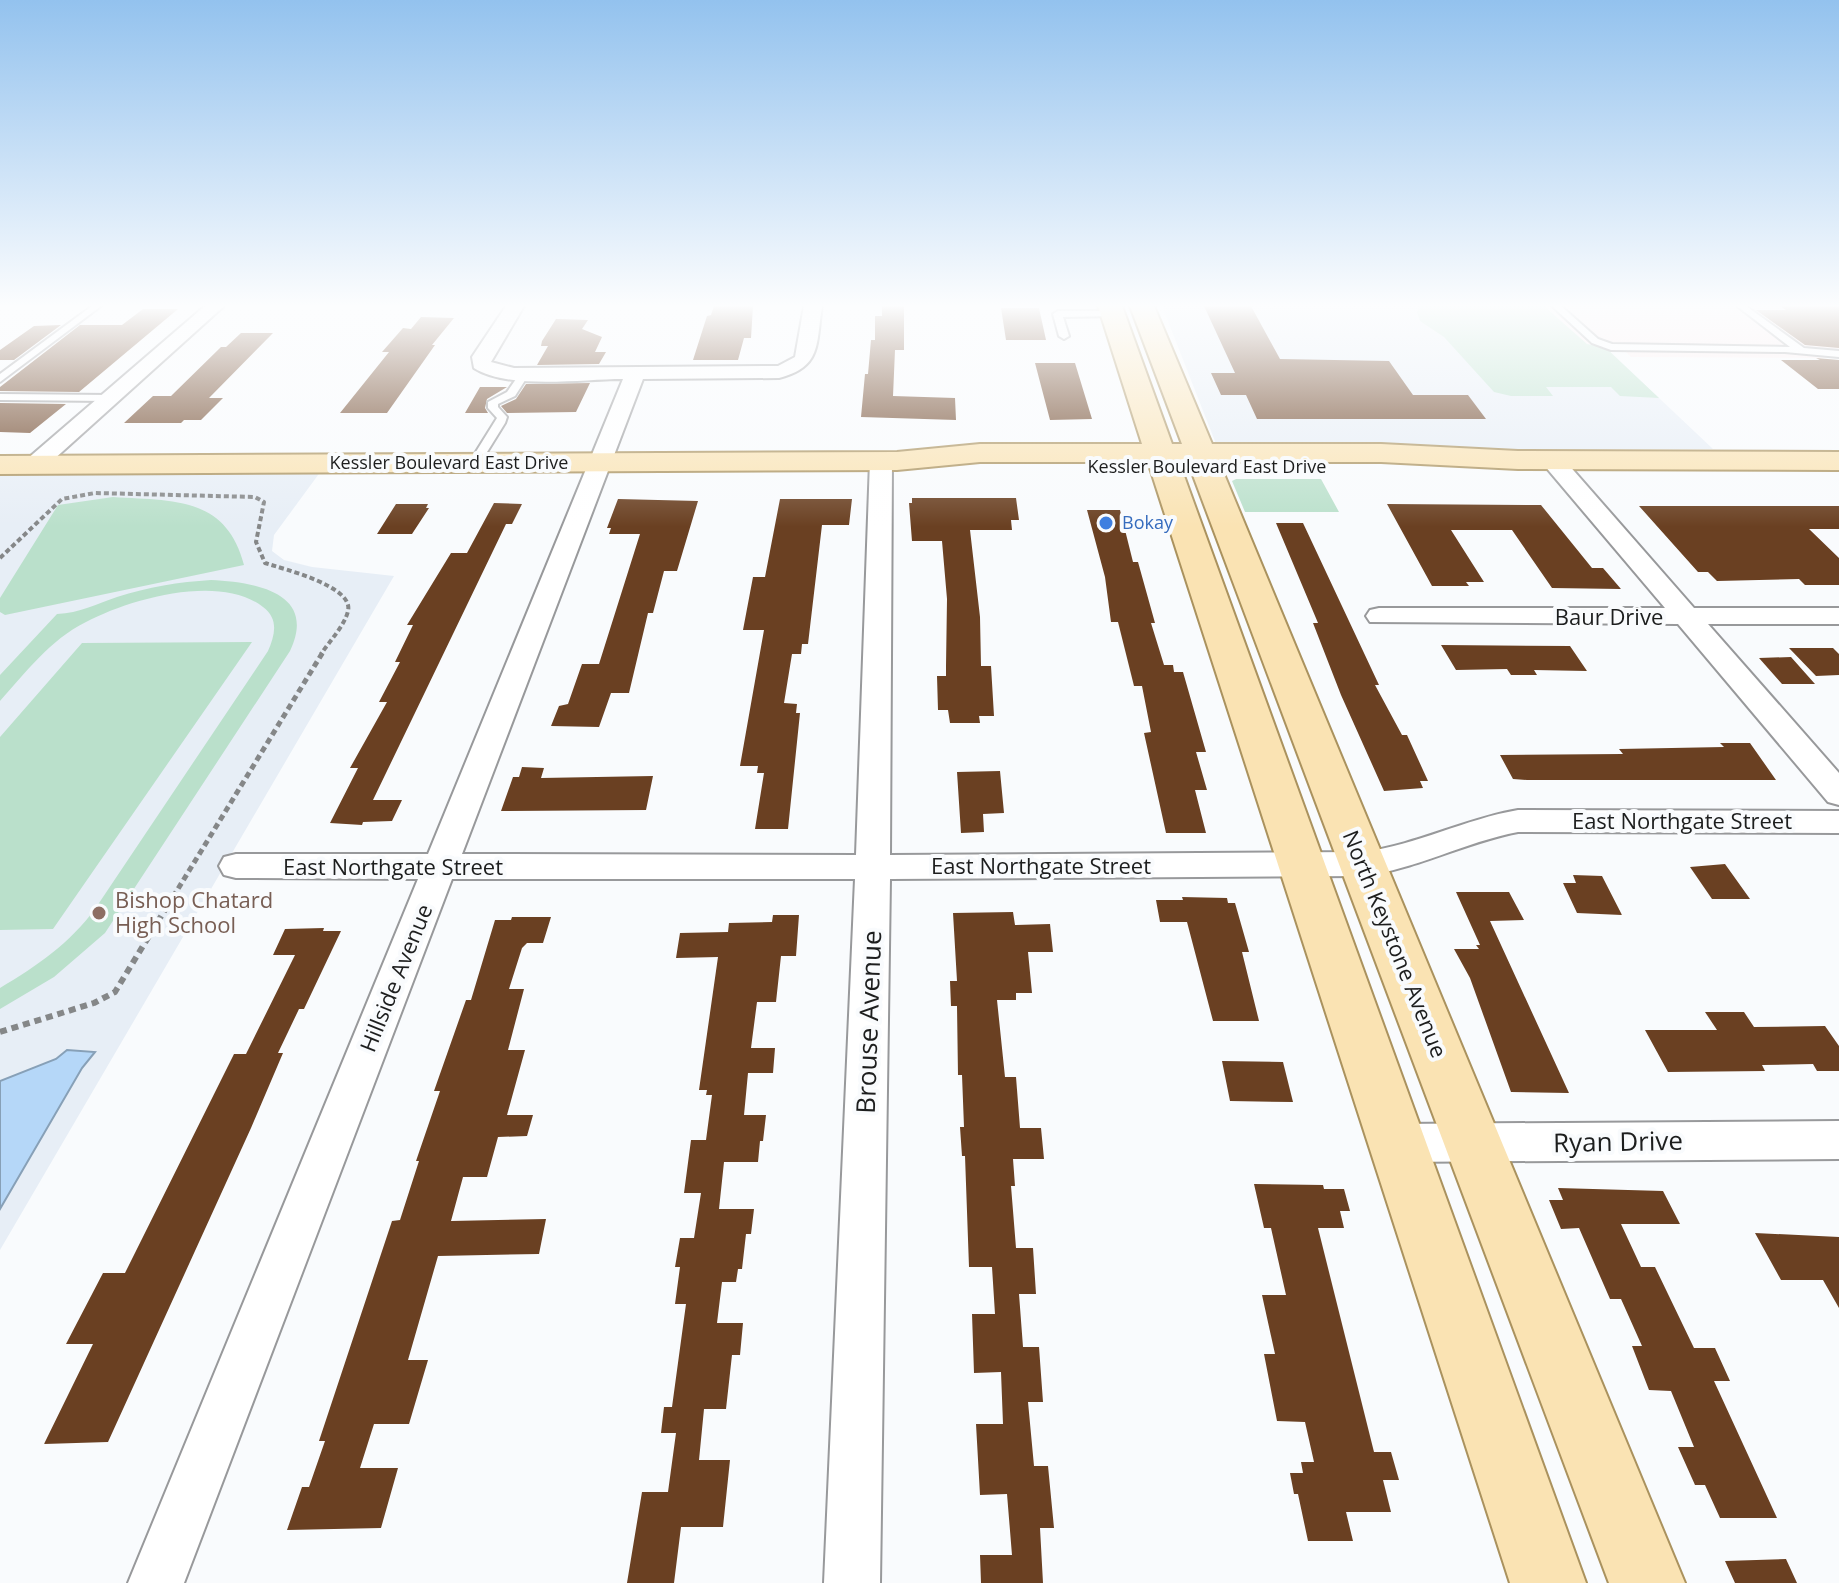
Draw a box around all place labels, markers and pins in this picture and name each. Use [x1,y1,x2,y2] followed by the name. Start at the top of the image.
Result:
[1122,510,1174,534] place label: Bokay
[1097,514,1115,532] marker: Bokay
[115,884,273,939] place label: Bishop Chatard High School
[90,904,108,922] marker: Bishop Chatard High School

